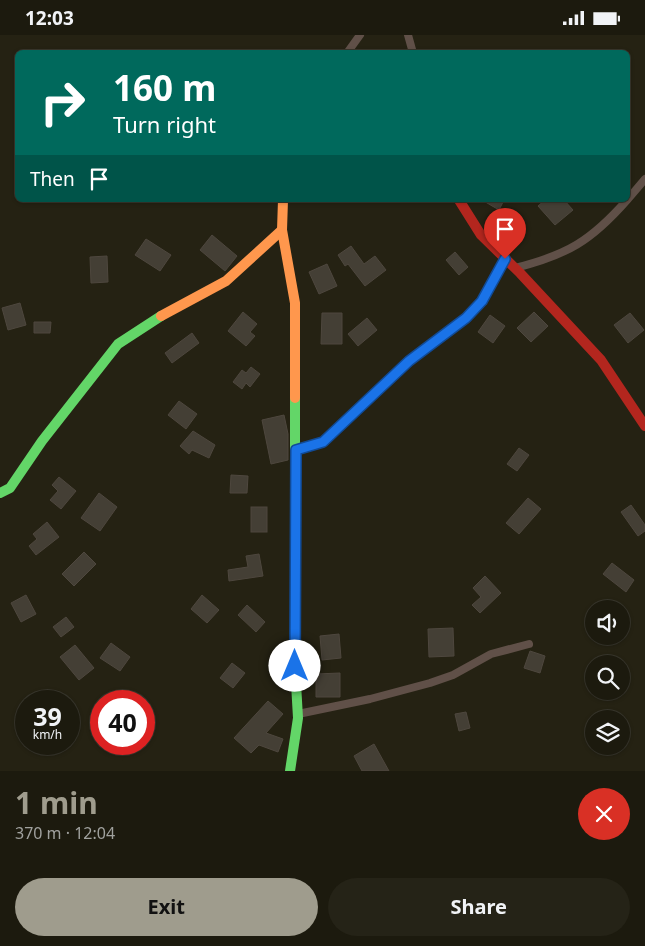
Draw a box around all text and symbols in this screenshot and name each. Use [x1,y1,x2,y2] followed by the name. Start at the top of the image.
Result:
[25,5,74,31] text: 12:03
[113,64,216,111] text: 160 m
[30,70,95,135] icon: right
[113,109,216,139] text: Turn right
[85,165,113,193] icon: arrive
[30,166,75,192] text: Then
[484,208,526,259] pin
[491,215,519,243] icon: arrive
[585,600,630,755] map controls
[585,600,630,645] button: sound
[268,639,320,691] position arrow
[585,655,630,700] button: search
[90,690,155,755] speed limit sign: 40
[33,699,62,733] text: 39
[585,710,630,755] button: layers
[33,726,62,743] text: km/h
[15,782,98,823] text: 1 min
[578,788,630,840] button: close
[15,822,115,844] text: 370 m · 12:04
[15,878,318,936] button: Exit
[328,878,630,936] button: Share

